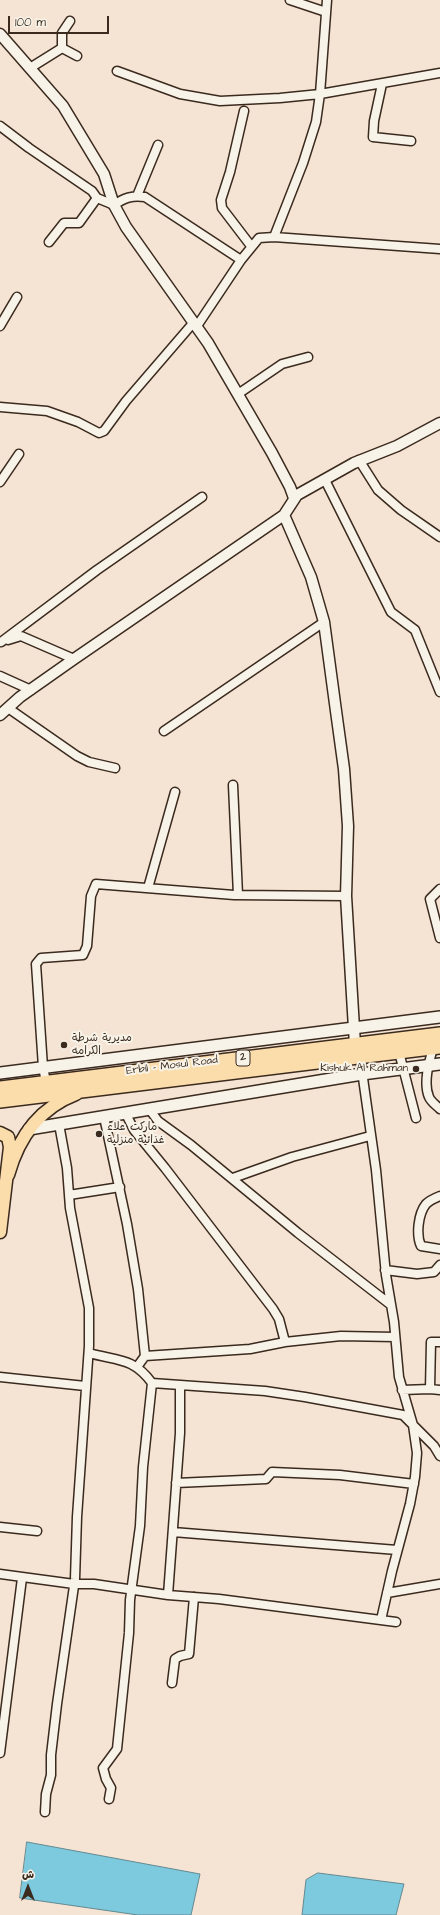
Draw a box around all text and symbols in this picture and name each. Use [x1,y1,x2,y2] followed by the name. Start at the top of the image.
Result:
[10,8,111,34] scale bar
[15,14,46,31] text: 100 m
[72,1032,132,1058] place label: مديرية شرطة الكرامه
[59,1040,69,1050] marker: مديرية شرطة الكرامه
[236,1050,250,1066] road number: 2
[125,1054,219,1078] street label: Erbil - Mosul Road
[320,1062,408,1076] place label: Kishuk Al Rahman
[411,1064,421,1074] marker: Kishuk Al Rahman
[107,1121,165,1147] place label: ماركت علاء غذائية منزلية
[94,1129,104,1139] marker: ماركت علاء غذائية منزلية
[8,1867,48,1907] north arrow
[22,1867,34,1882] text: ش

